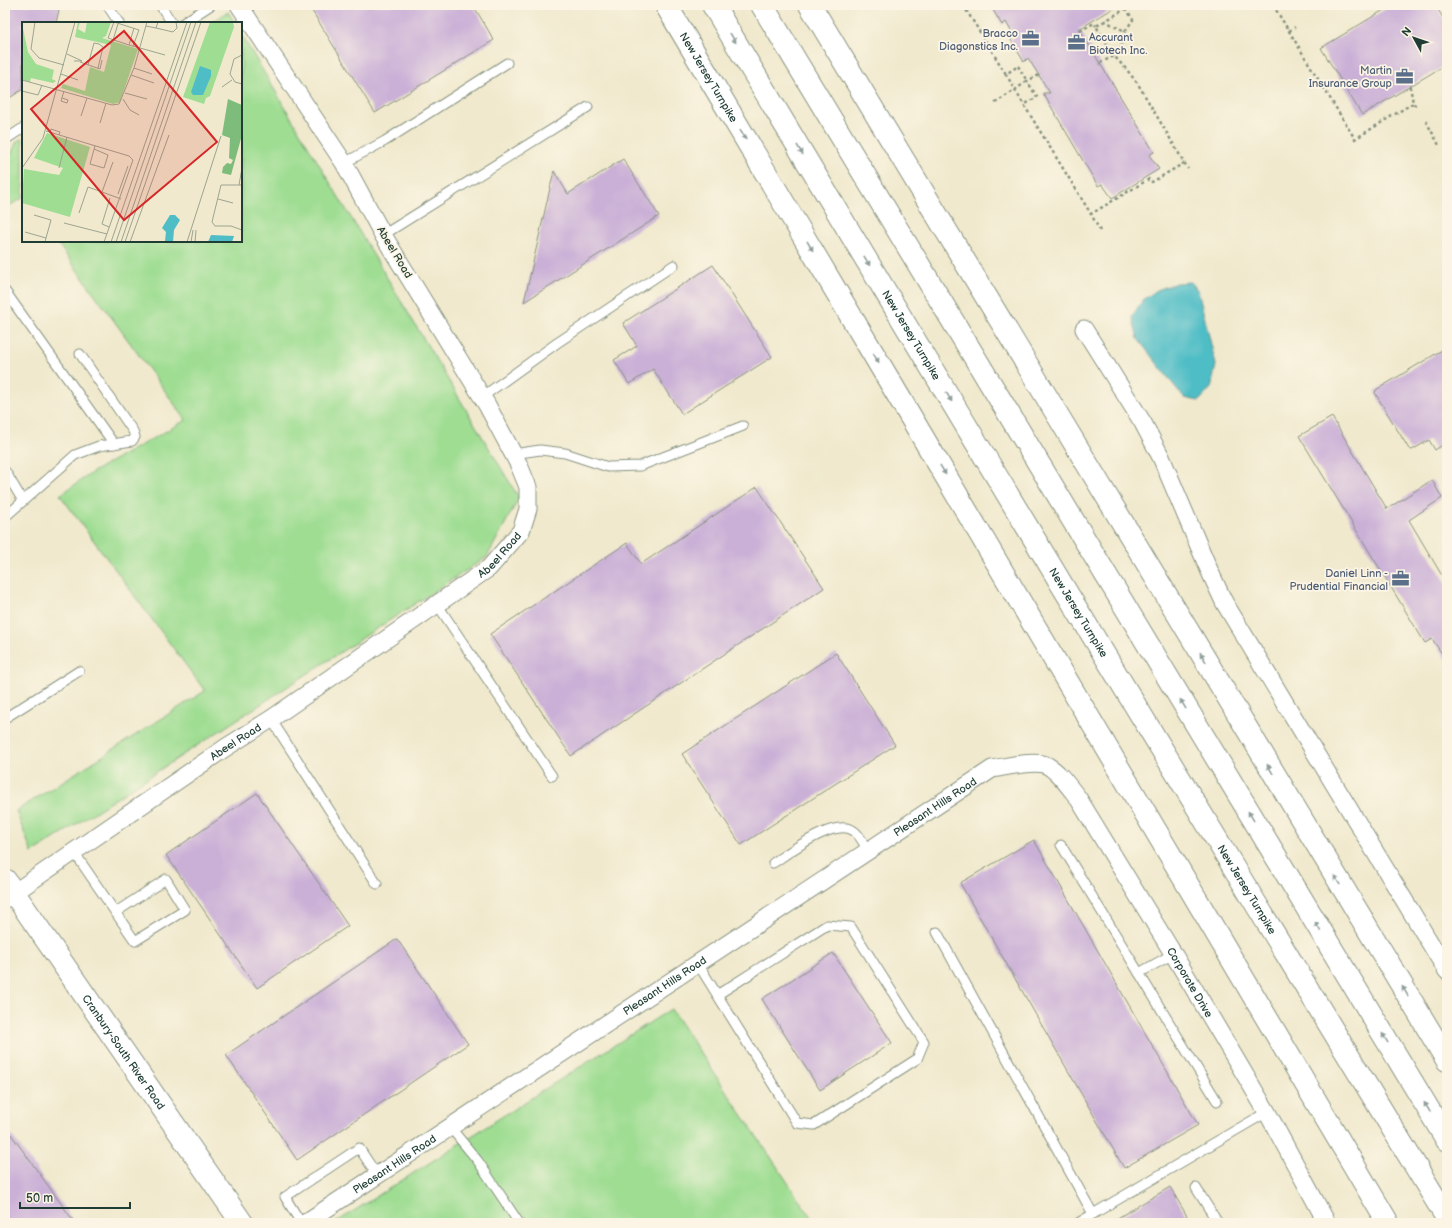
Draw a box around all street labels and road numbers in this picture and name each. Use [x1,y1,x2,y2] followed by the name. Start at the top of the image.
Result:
[677,30,740,125] street label: New Jersey Turnpike
[374,224,415,280] street label: Abeel Road
[879,288,943,383] street label: New Jersey Turnpike
[475,530,524,581] street label: Abeel Road
[1046,566,1111,660] street label: New Jersey Turnpike
[208,721,264,763] street label: Abeel Road
[891,775,979,839] street label: Pleasant Hills Road
[1214,842,1279,937] street label: New Jersey Turnpike
[1164,945,1216,1020] street label: Corporate Drive
[621,954,709,1018] street label: Pleasant Hills Road
[79,992,168,1112] street label: Cranbury-South River Road
[351,1132,439,1197] street label: Pleasant Hills Road

